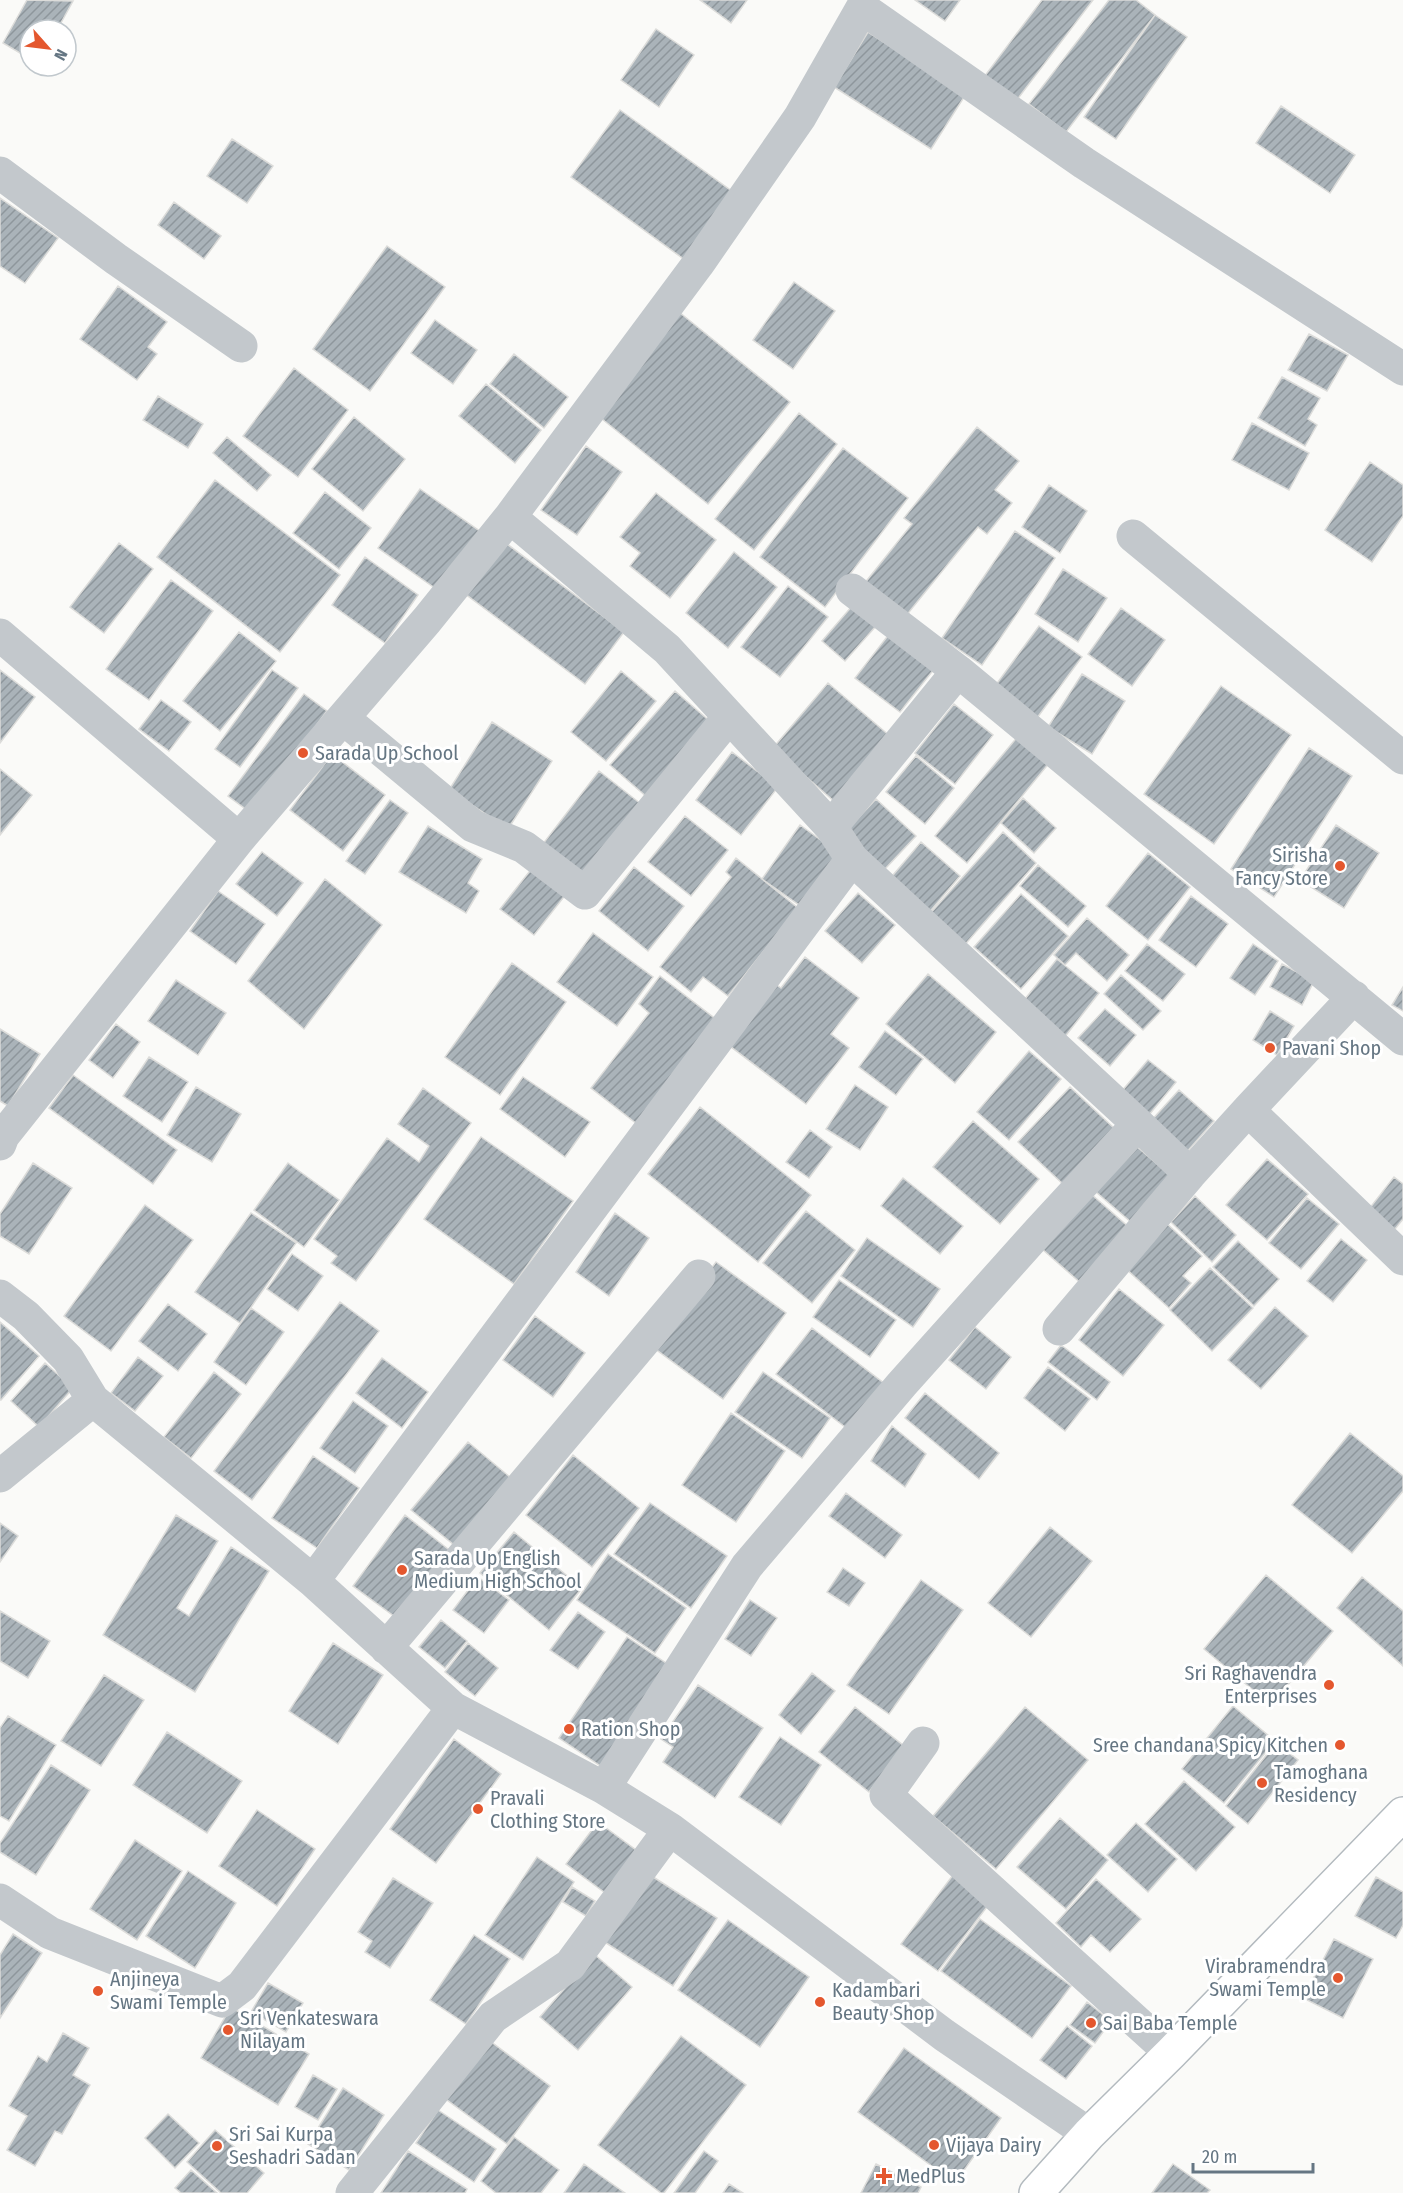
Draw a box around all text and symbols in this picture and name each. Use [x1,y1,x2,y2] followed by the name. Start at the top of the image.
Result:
[18,18,78,78] north arrow
[50,46,71,64] text: N
[315,741,459,765] place label: Sarada Up School
[296,746,310,760] marker: Sarada Up School
[1235,843,1328,890] place label: Sirisha Fancy Store
[1333,859,1347,873] marker: Sirisha Fancy Store
[1282,1036,1381,1060] place label: Pavani Shop
[1263,1041,1277,1055] marker: Pavani Shop
[414,1546,582,1593] place label: Sarada Up English Medium High School
[395,1563,409,1577] marker: Sarada Up English Medium High School
[1185,1661,1317,1708] place label: Sri Raghavendra Enterprises
[1322,1678,1336,1692] marker: Sri Raghavendra Enterprises
[581,1717,680,1741] place label: Ration Shop
[562,1722,576,1736] marker: Ration Shop
[1093,1733,1328,1757] place label: Sree chandana Spicy Kitchen
[1333,1738,1347,1752] marker: Sree chandana Spicy Kitchen
[1274,1760,1368,1807] place label: Tamoghana Residency
[1255,1776,1269,1790] marker: Tamoghana Residency
[490,1786,605,1833] place label: Pravali Clothing Store
[471,1802,485,1816] marker: Pravali Clothing Store
[1205,1954,1326,2001] place label: Virabramendra Swami Temple
[110,1967,227,2014] place label: Anjineya Swami Temple
[1331,1971,1345,1985] marker: Virabramendra Swami Temple
[832,1978,935,2025] place label: Kadambari Beauty Shop
[91,1984,105,1998] marker: Anjineya Swami Temple
[813,1995,827,2009] marker: Kadambari Beauty Shop
[240,2006,379,2053] place label: Sri Venkateswara Nilayam
[1103,2011,1237,2035] place label: Sai Baba Temple
[1084,2016,1098,2030] marker: Sai Baba Temple
[221,2023,235,2037] marker: Sri Venkateswara Nilayam
[229,2122,356,2169] place label: Sri Sai Kurpa Seshadri Sadan
[946,2133,1041,2157] place label: Vijaya Dairy
[1193,2136,1313,2174] scale bar
[927,2138,941,2152] marker: Vijaya Dairy
[210,2139,224,2153] marker: Sri Sai Kurpa Seshadri Sadan
[1202,2146,1237,2168] text: 20 m
[896,2164,965,2188] place label: MedPlus
[877,2169,891,2183] marker: MedPlus

